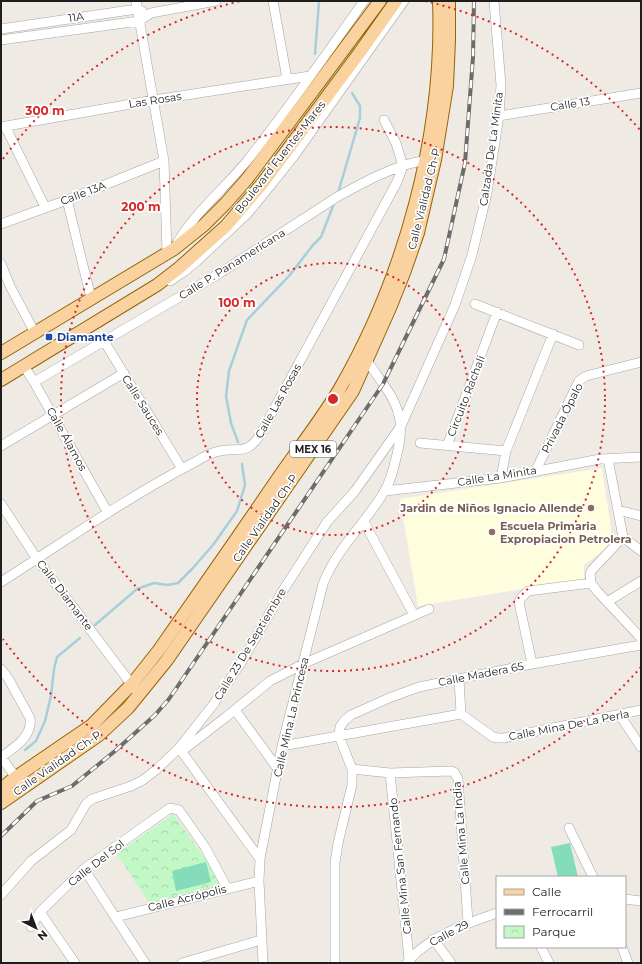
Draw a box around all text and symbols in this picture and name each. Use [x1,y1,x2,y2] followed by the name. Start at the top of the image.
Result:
[67,9,85,25] street label: 11A
[128,89,183,111] street label: Las Rosas
[476,91,506,207] street label: Calzada De La Minita
[549,94,591,114] street label: Calle 13
[232,97,329,216] street label: Boulevard Fuentes Mares
[24,103,65,118] text: 300 m
[405,147,443,251] street label: Calle Vialidad Ch-P
[58,178,108,208] street label: Calle 13A
[121,199,161,214] text: 200 m
[176,226,288,302] street label: Calle P. Panamericana
[219,295,255,310] text: 100 m
[57,330,114,344] place label: Diamante
[44,332,54,342] marker: Diamante
[444,353,488,439] street label: Circuito Rachali
[252,361,305,441] street label: Calle Las Rosas
[119,372,167,438] street label: Calle Sauces
[538,380,586,455] street label: Privada Ópalo
[326,392,340,406] centre of rings
[44,405,91,474] street label: Calle Álamos
[290,441,336,457] road number: MEX 16
[456,463,538,489] street label: Calle La Minita
[229,471,301,565] street label: Calle Vialidad Ch-P
[399,501,583,515] place label: Jardin de Niños Ignacio Allende
[586,503,596,513] marker: Jardin de Niños Ignacio Allende
[500,519,632,546] place label: Escuela Primaria Expropiacion Petrolera
[487,527,497,537] marker: Escuela Primaria Expropiacion Petrolera
[34,557,96,633] street label: Calle Diamante
[211,585,289,703] street label: Calle 23 De Septiembre
[270,656,312,778] street label: Calle Mina La Princesa
[437,659,525,689] street label: Calle Madera 65
[508,706,630,744] street label: Calle Mina De La Perla
[10,727,104,799] street label: Calle Vialidad Ch-P
[450,781,472,885] street label: Calle Mina La India
[386,797,414,935] street label: Calle Mina San Fernando
[65,837,127,889] street label: Calle Del Sol
[496,876,626,948] legend
[146,881,228,915] street label: Calle Acrópolis
[532,884,561,899] text: Calle
[532,904,593,919] text: Ferrocarril
[16,908,56,948] north arrow
[427,917,471,949] street label: Calle 29
[532,924,576,939] text: Parque
[35,927,51,944] text: N

